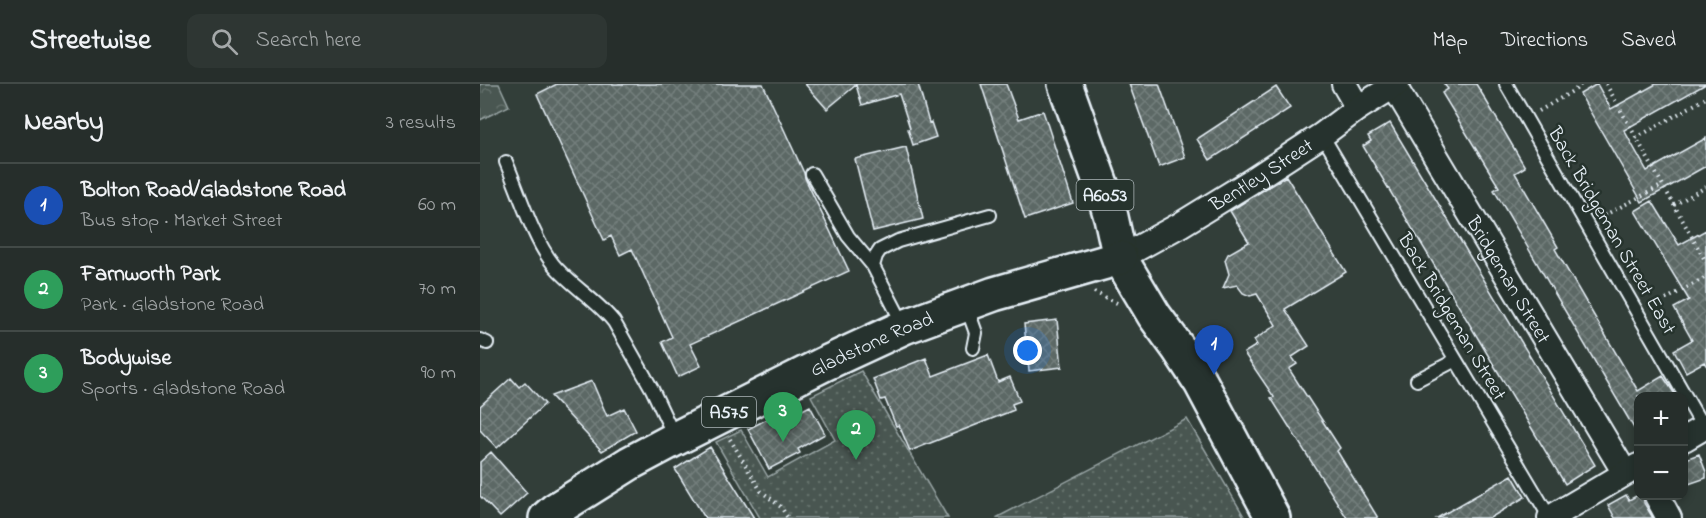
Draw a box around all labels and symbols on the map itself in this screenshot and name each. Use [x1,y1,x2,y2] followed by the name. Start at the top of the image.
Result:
[1538,121,1682,341] street label: Back Bridgeman Street East
[1204,132,1320,221] street label: Bentley Street
[1076,180,1134,210] road number: A6053
[1457,210,1557,350] street label: Bridgeman Street
[1388,227,1513,407] street label: Back Bridgeman Street
[805,305,938,386] street label: Gladstone Road
[1194,326,1234,375] pin: 1
[1013,336,1042,365] your location
[764,392,802,442] pin: 3
[702,397,756,427] road number: A575
[836,410,875,460] pin: 2

